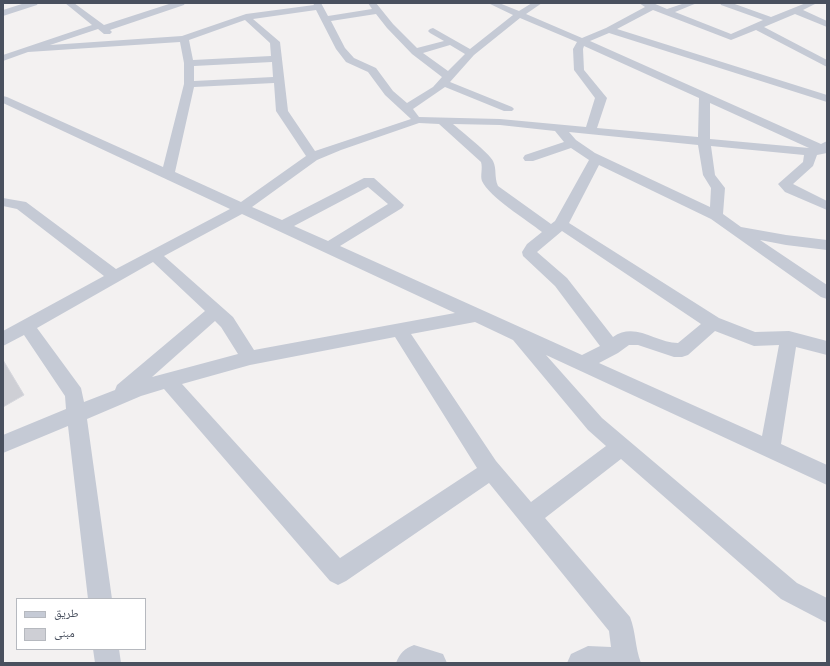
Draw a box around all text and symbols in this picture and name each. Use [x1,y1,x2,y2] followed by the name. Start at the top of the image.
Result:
[16,598,146,650] legend
[54,605,79,619] text: طريق
[54,625,75,639] text: مبنى

